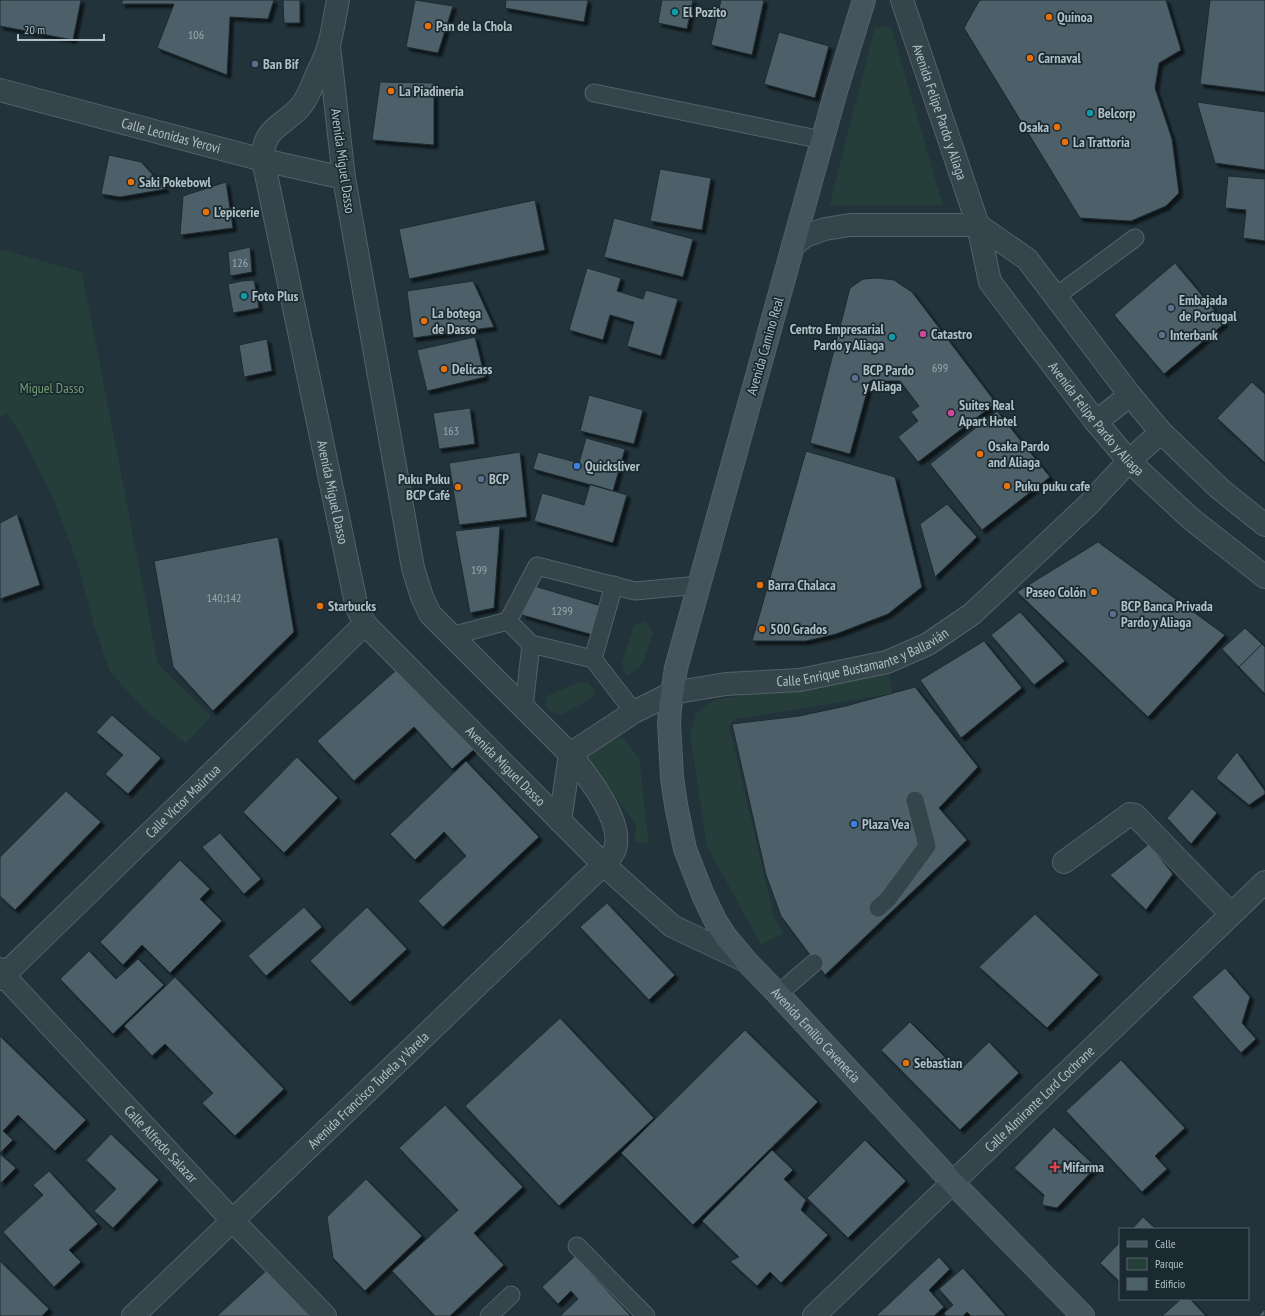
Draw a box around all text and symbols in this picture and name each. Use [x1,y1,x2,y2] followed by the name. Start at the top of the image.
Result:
[683,3,727,21] place label: El Pozito
[670,7,680,17] marker: El Pozito
[1057,8,1093,26] place label: Quinoa
[1044,12,1054,22] marker: Quinoa
[18,16,104,42] scale bar
[436,17,513,35] place label: Pan de la Chola
[423,21,433,31] marker: Pan de la Chola
[24,22,45,37] text: 20 m
[188,27,204,42] house number: 106
[908,42,971,182] street label: Avenida Felipe Pardo y Aliaga
[1038,49,1082,67] place label: Carnaval
[1025,53,1035,63] marker: Carnaval
[263,55,300,73] place label: Ban Bif
[250,59,260,69] marker: Ban Bif
[399,82,464,100] place label: La Piadineria
[386,86,396,96] marker: La Piadineria
[1098,104,1136,122] place label: Belcorp
[327,107,359,215] street label: Avenida Miguel Dasso
[1085,108,1095,118] marker: Belcorp
[120,114,223,157] street label: Calle Leonidas Yerovi
[1019,118,1049,136] place label: Osaka
[1052,122,1062,132] marker: Osaka
[1073,133,1130,151] place label: La Trattoria
[1060,137,1070,147] marker: La Trattoria
[139,173,212,191] place label: Saki Pokebowl
[126,177,136,187] marker: Saki Pokebowl
[214,203,259,221] place label: L'epicerie
[201,207,211,217] marker: L'epicerie
[232,255,248,270] house number: 126
[252,287,299,305] place label: Foto Plus
[239,291,249,301] marker: Foto Plus
[1179,291,1237,325] place label: Embajada de Portugal
[742,294,788,397] street label: Avenida Camino Real
[1166,303,1176,313] marker: Embajada de Portugal
[432,304,481,338] place label: La botega de Dasso
[419,316,429,326] marker: La botega de Dasso
[790,320,885,354] place label: Centro Empresarial Pardo y Aliaga
[931,325,972,343] place label: Catastro
[1170,326,1218,344] place label: Interbank
[918,329,928,339] marker: Catastro
[1157,330,1167,340] marker: Interbank
[887,332,897,342] marker: Centro Empresarial Pardo y Aliaga
[1045,358,1148,480] street label: Avenida Felipe Pardo y Aliaga
[452,360,493,378] place label: Delicass
[932,360,948,375] house number: 699
[862,361,914,395] place label: BCP Pardo y Aliaga
[439,364,449,374] marker: Delicass
[850,373,860,383] marker: BCP Pardo y Aliaga
[20,379,84,397] park label: Miguel Dasso
[958,396,1017,430] place label: Suites Real Apart Hotel
[946,408,956,418] marker: Suites Real Apart Hotel
[443,423,459,438] house number: 163
[988,437,1050,471] place label: Osaka Pardo and Aliaga
[313,439,352,546] street label: Avenida Miguel Dasso
[975,449,985,459] marker: Osaka Pardo and Aliaga
[585,457,641,475] place label: Quicksliver
[572,461,582,471] marker: Quicksliver
[398,470,450,504] place label: Puku Puku BCP Café
[489,470,509,488] place label: BCP
[476,474,486,484] marker: BCP
[1015,477,1090,495] place label: Puku puku cafe
[1002,481,1012,491] marker: Puku puku cafe
[453,482,463,492] marker: Puku Puku BCP Café
[471,562,487,577] house number: 199
[768,576,836,594] place label: Barra Chalaca
[755,580,765,590] marker: Barra Chalaca
[1026,583,1086,601] place label: Paseo Colón
[1089,587,1099,597] marker: Paseo Colón
[207,590,242,605] house number: 140;142
[328,597,376,615] place label: Starbucks
[1121,597,1213,631] place label: BCP Banca Privada Pardo y Aliaga
[315,601,325,611] marker: Starbucks
[551,603,573,618] house number: 1299
[1108,609,1118,619] marker: BCP Banca Privada Pardo y Aliaga
[770,620,827,638] place label: 500 Grados
[757,624,767,634] marker: 500 Grados
[776,624,952,690] street label: Calle Enrique Bustamante y Ballavián
[462,722,549,810] street label: Avenida Miguel Dasso
[141,761,224,842] street label: Calle Víctor Maúrtua
[862,815,910,833] place label: Plaza Vea
[849,819,859,829] marker: Plaza Vea
[767,983,864,1086] street label: Avenida Emilio Cavenecia
[304,1028,433,1153] street label: Avenida Francisco Tudela y Varela
[981,1042,1098,1156] street label: Calle Almirante Lord Cochrane
[914,1054,962,1072] place label: Sebastian
[901,1058,911,1068] marker: Sebastian
[120,1101,202,1187] street label: Calle Alfredo Salazar
[1063,1158,1104,1176] place label: Mifarma
[1050,1162,1060,1172] marker: Mifarma
[1119,1228,1249,1300] legend
[1155,1236,1176,1251] text: Calle
[1155,1256,1184,1271] text: Parque
[1155,1276,1185,1291] text: Edificio

